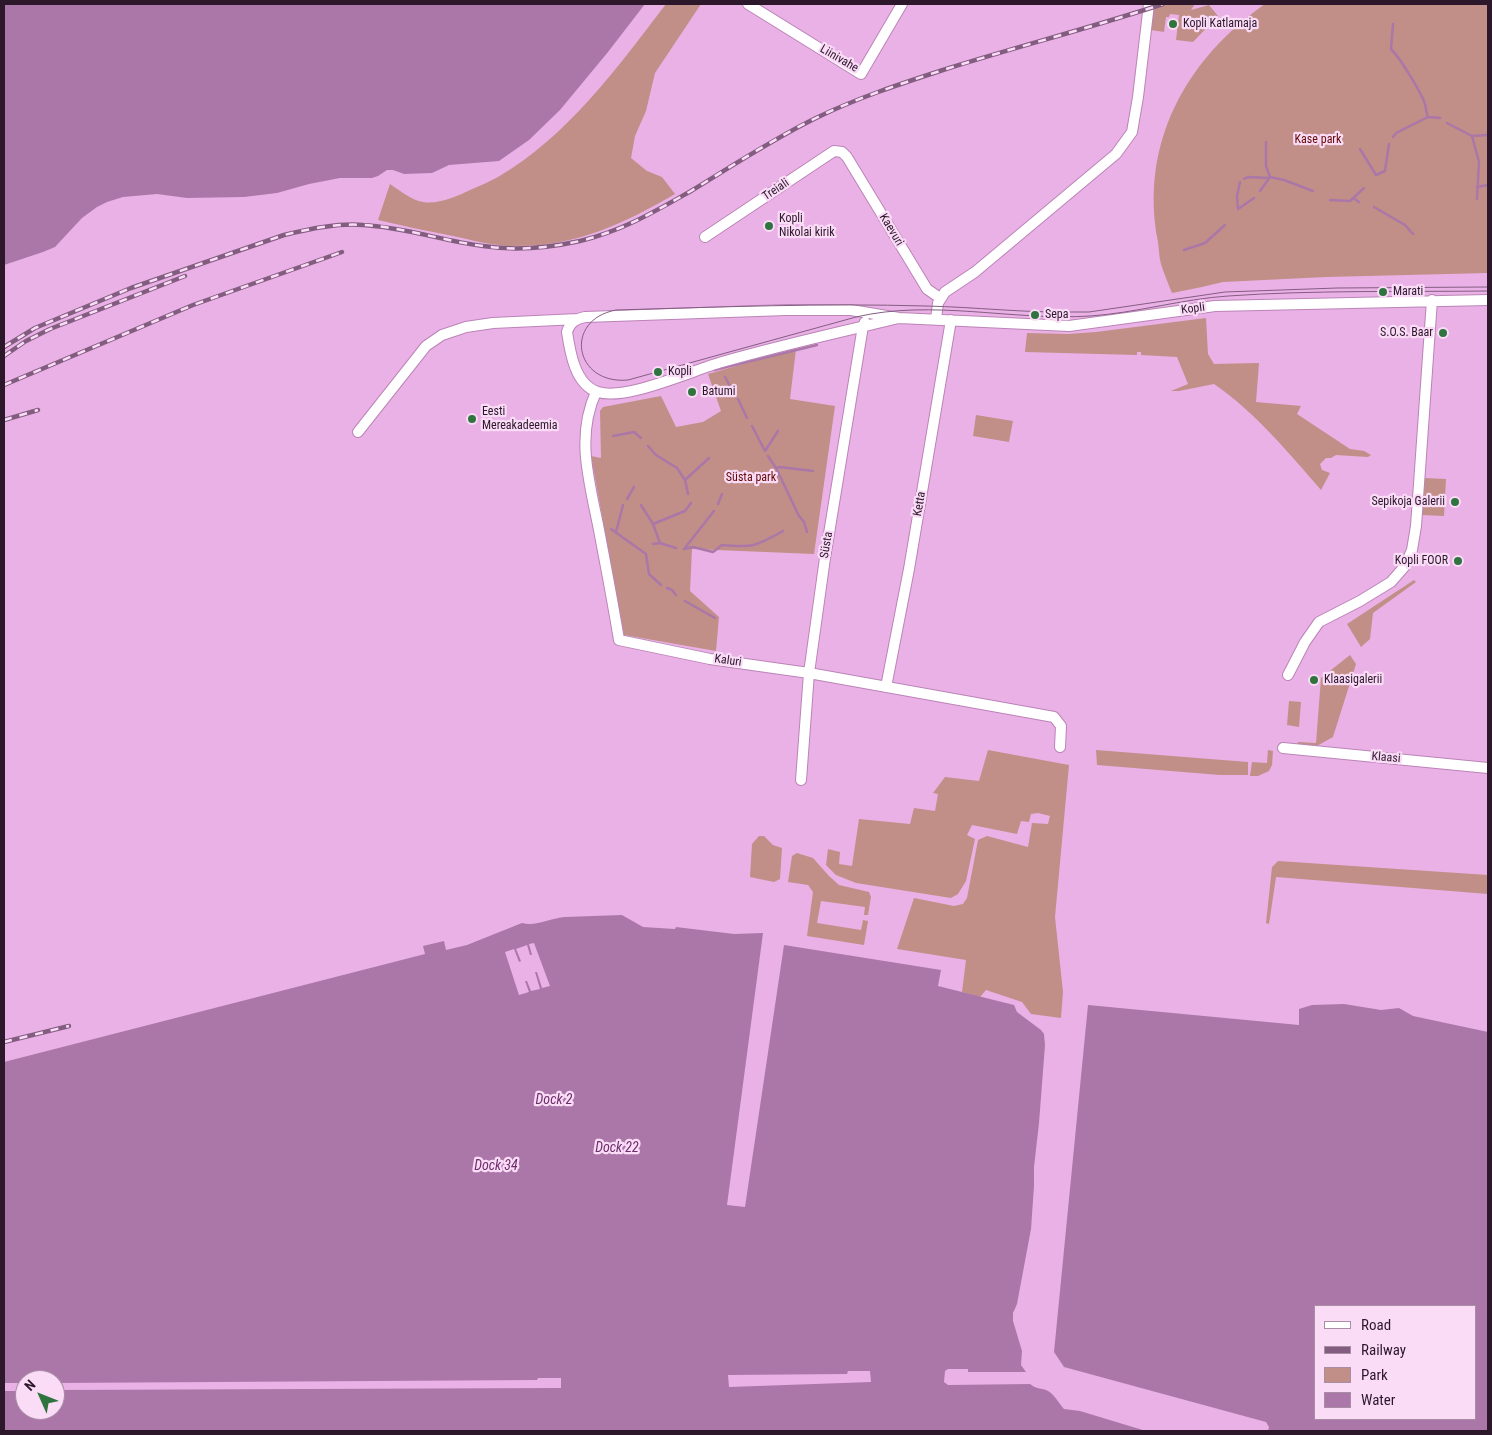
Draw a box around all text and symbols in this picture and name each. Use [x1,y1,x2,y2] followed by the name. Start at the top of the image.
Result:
[1183,17,1257,31] place label: Kopli Katlamaja
[1167,18,1179,30] marker: Kopli Katlamaja
[817,42,861,76] street label: Liinivahe
[1295,133,1341,147] park label: Kase park
[760,176,792,204] street label: Treiali
[876,211,906,249] street label: Kaevuri
[779,212,835,240] place label: Kopli Nikolai kirik
[763,220,775,232] marker: Kopli Nikolai kirik
[1393,285,1423,299] place label: Marati
[1377,286,1389,298] marker: Marati
[1180,300,1206,318] street label: Kopli
[1045,308,1069,322] place label: Sepa
[1029,309,1041,321] marker: Sepa
[1380,326,1433,340] place label: S.O.S. Baar
[1437,327,1449,339] marker: S.O.S. Baar
[668,365,692,379] place label: Kopli
[652,366,664,378] marker: Kopli
[702,385,735,399] place label: Batumi
[686,386,698,398] marker: Batumi
[482,405,558,433] place label: Eesti Mereakadeemia
[466,413,478,425] marker: Eesti Mereakadeemia
[726,471,776,485] park label: Süsta park
[911,491,929,517] street label: Ketta
[1371,495,1445,509] place label: Sepikoja Galerii
[1449,496,1461,508] marker: Sepikoja Galerii
[818,531,836,559] street label: Süsta
[1395,554,1448,568] place label: Kopli FOOR
[1452,555,1464,567] marker: Kopli FOOR
[714,652,742,670] street label: Kaluri
[1324,673,1382,687] place label: Klaasigalerii
[1308,674,1320,686] marker: Klaasigalerii
[1371,750,1401,766] street label: Klaasi
[536,1092,572,1108] water label: Dock 2
[595,1140,639,1156] water label: Dock 22
[474,1158,518,1174] water label: Dock 34
[1314,1305,1477,1420] legend
[1361,1316,1391,1334] text: Road
[1361,1341,1406,1359] text: Railway
[1361,1366,1388,1384] text: Park
[15,1370,65,1420] north arrow
[21,1377,39,1394] text: N
[1361,1391,1395,1409] text: Water

